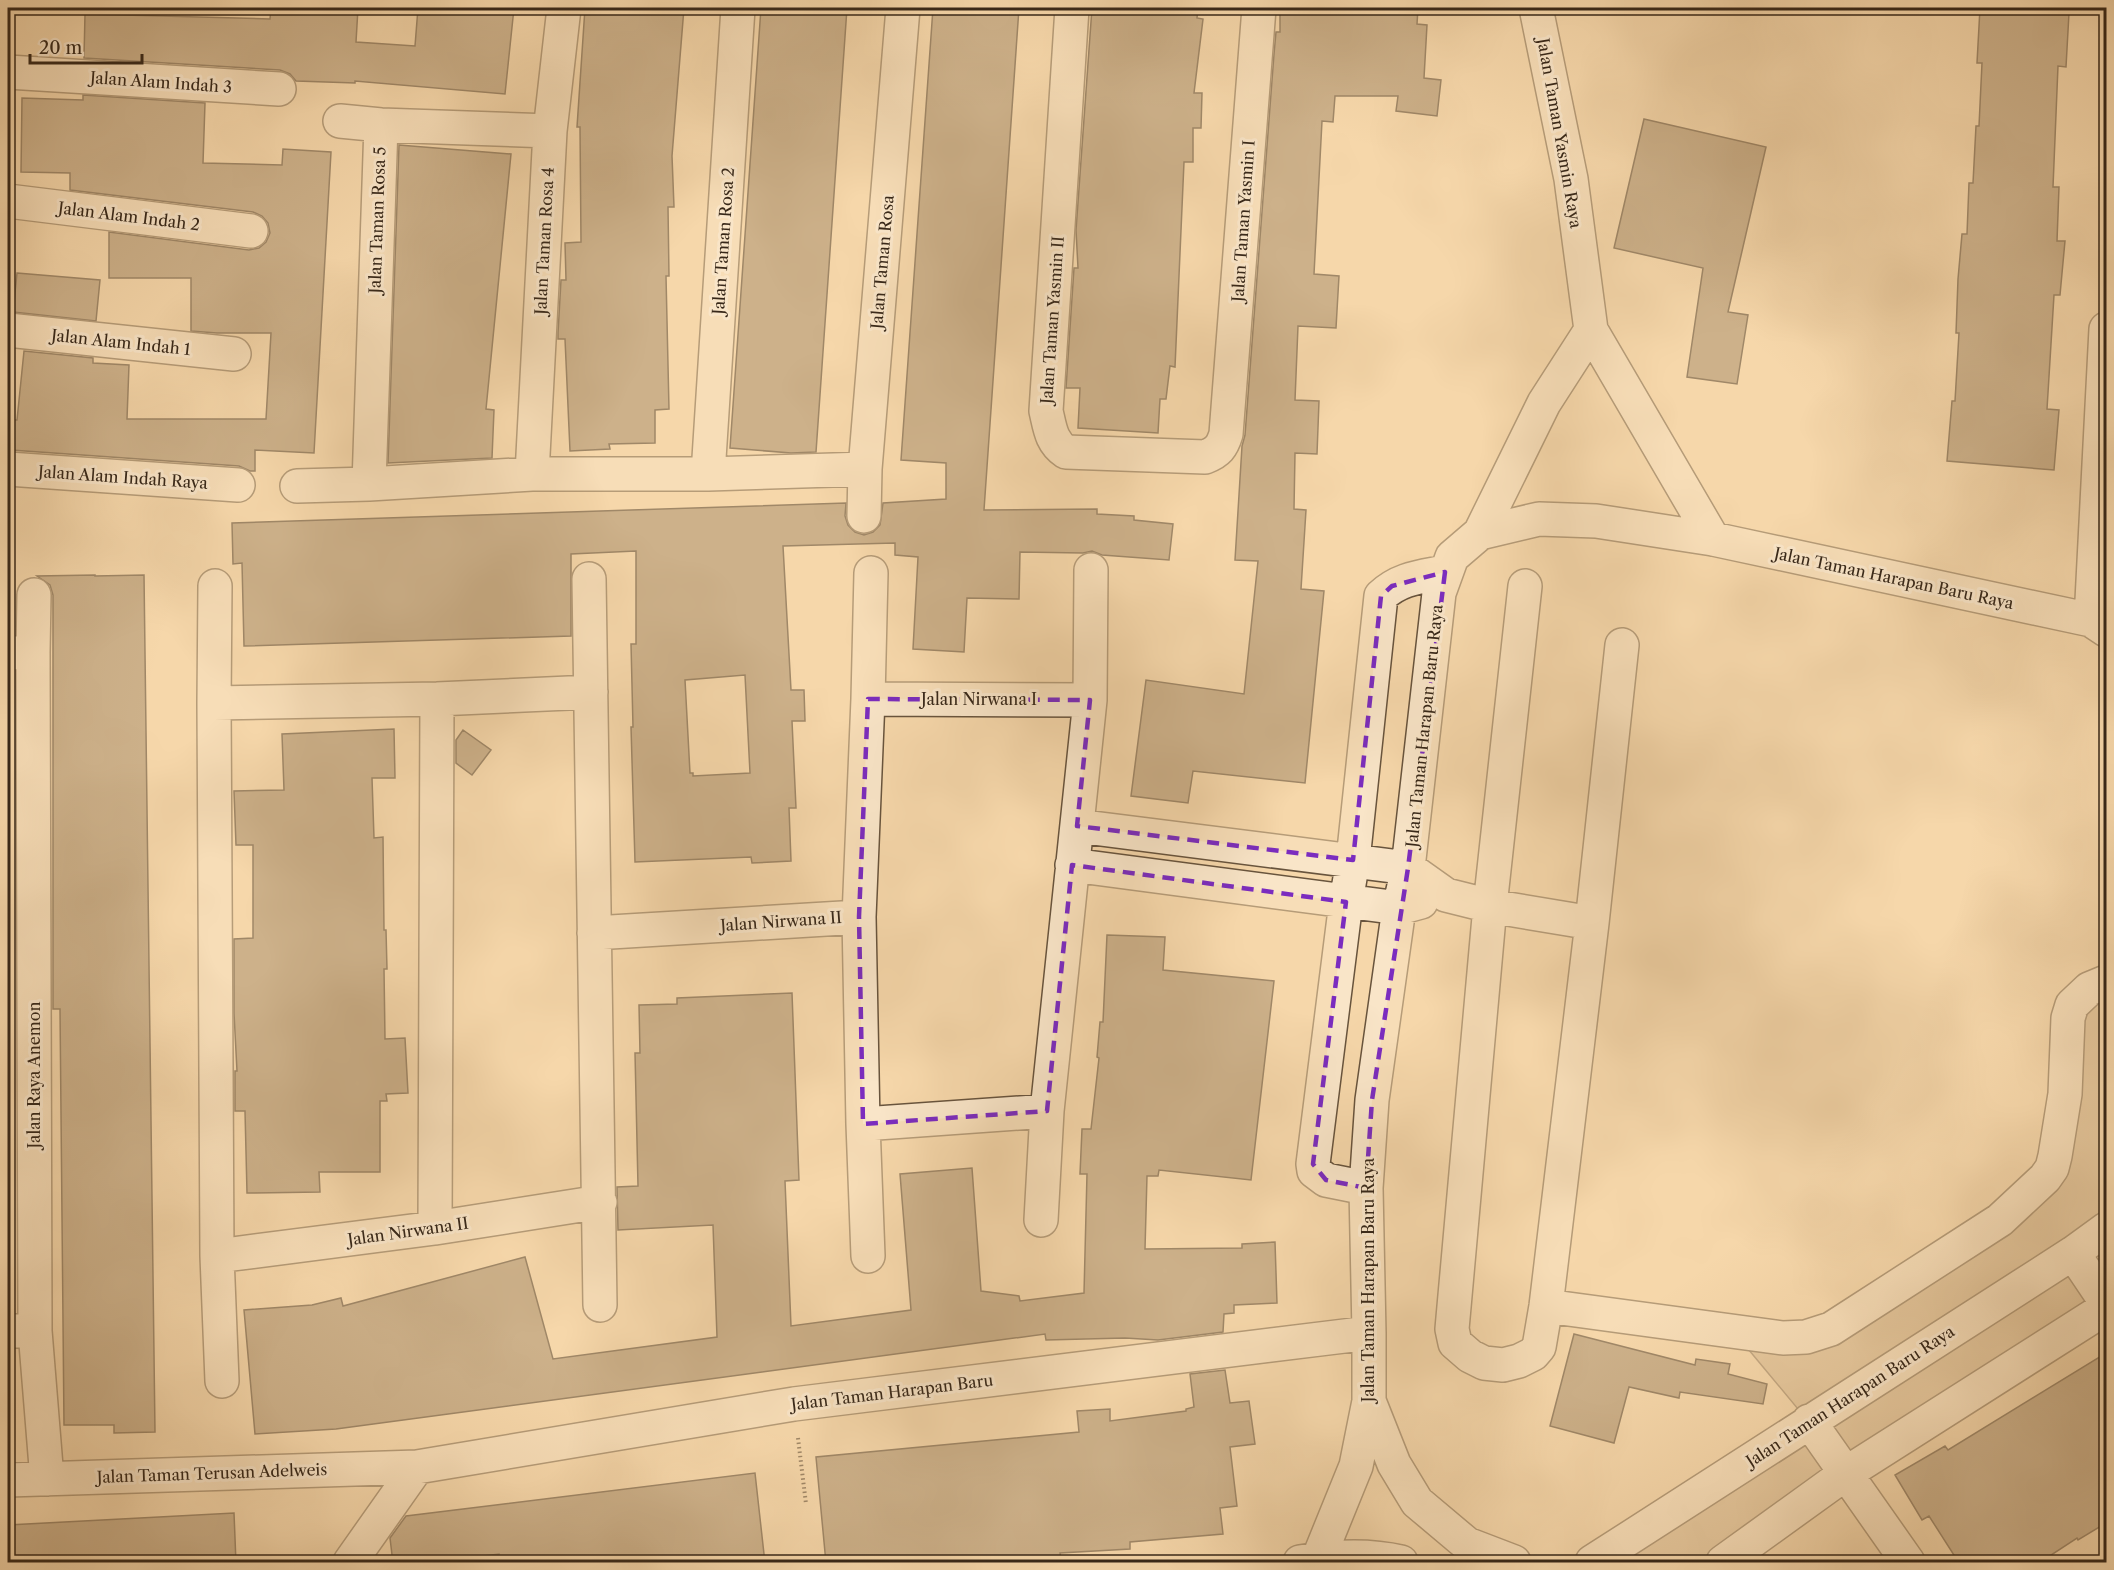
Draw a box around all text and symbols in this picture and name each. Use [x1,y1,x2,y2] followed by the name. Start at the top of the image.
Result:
[30,27,142,65] scale bar
[1533,33,1587,230] street label: Jalan Taman Yasmin Raya
[39,37,83,59] text: 20 m
[86,67,233,97] street label: Jalan Alam Indah 3
[1227,139,1259,306] street label: Jalan Taman Yasmin I
[364,146,390,297] street label: Jalan Taman Rosa 5
[530,167,558,318] street label: Jalan Taman Rosa 4
[708,167,738,318] street label: Jalan Taman Rosa 2
[866,194,898,333] street label: Jalan Taman Rosa
[54,197,201,235] street label: Jalan Alam Indah 2
[1036,235,1068,408] street label: Jalan Taman Yasmin II
[47,324,192,359] street label: Jalan Alam Indah 1
[34,461,209,493] street label: Jalan Alam Indah Raya
[1770,542,2016,613] street label: Jalan Taman Harapan Baru Raya
[1401,603,1447,852] street label: Jalan Taman Harapan Baru Raya
[918,689,1037,709] street label: Jalan Nirwana I
[717,907,842,935] street label: Jalan Nirwana II
[24,1002,44,1151] street label: Jalan Raya Anemon
[1358,1157,1378,1405] street label: Jalan Taman Harapan Baru Raya
[343,1213,470,1250] street label: Jalan Nirwana II
[1740,1321,1958,1473] street label: Jalan Taman Harapan Baru Raya
[787,1370,994,1415] street label: Jalan Taman Harapan Baru
[93,1459,328,1487] street label: Jalan Taman Terusan Adelweis

